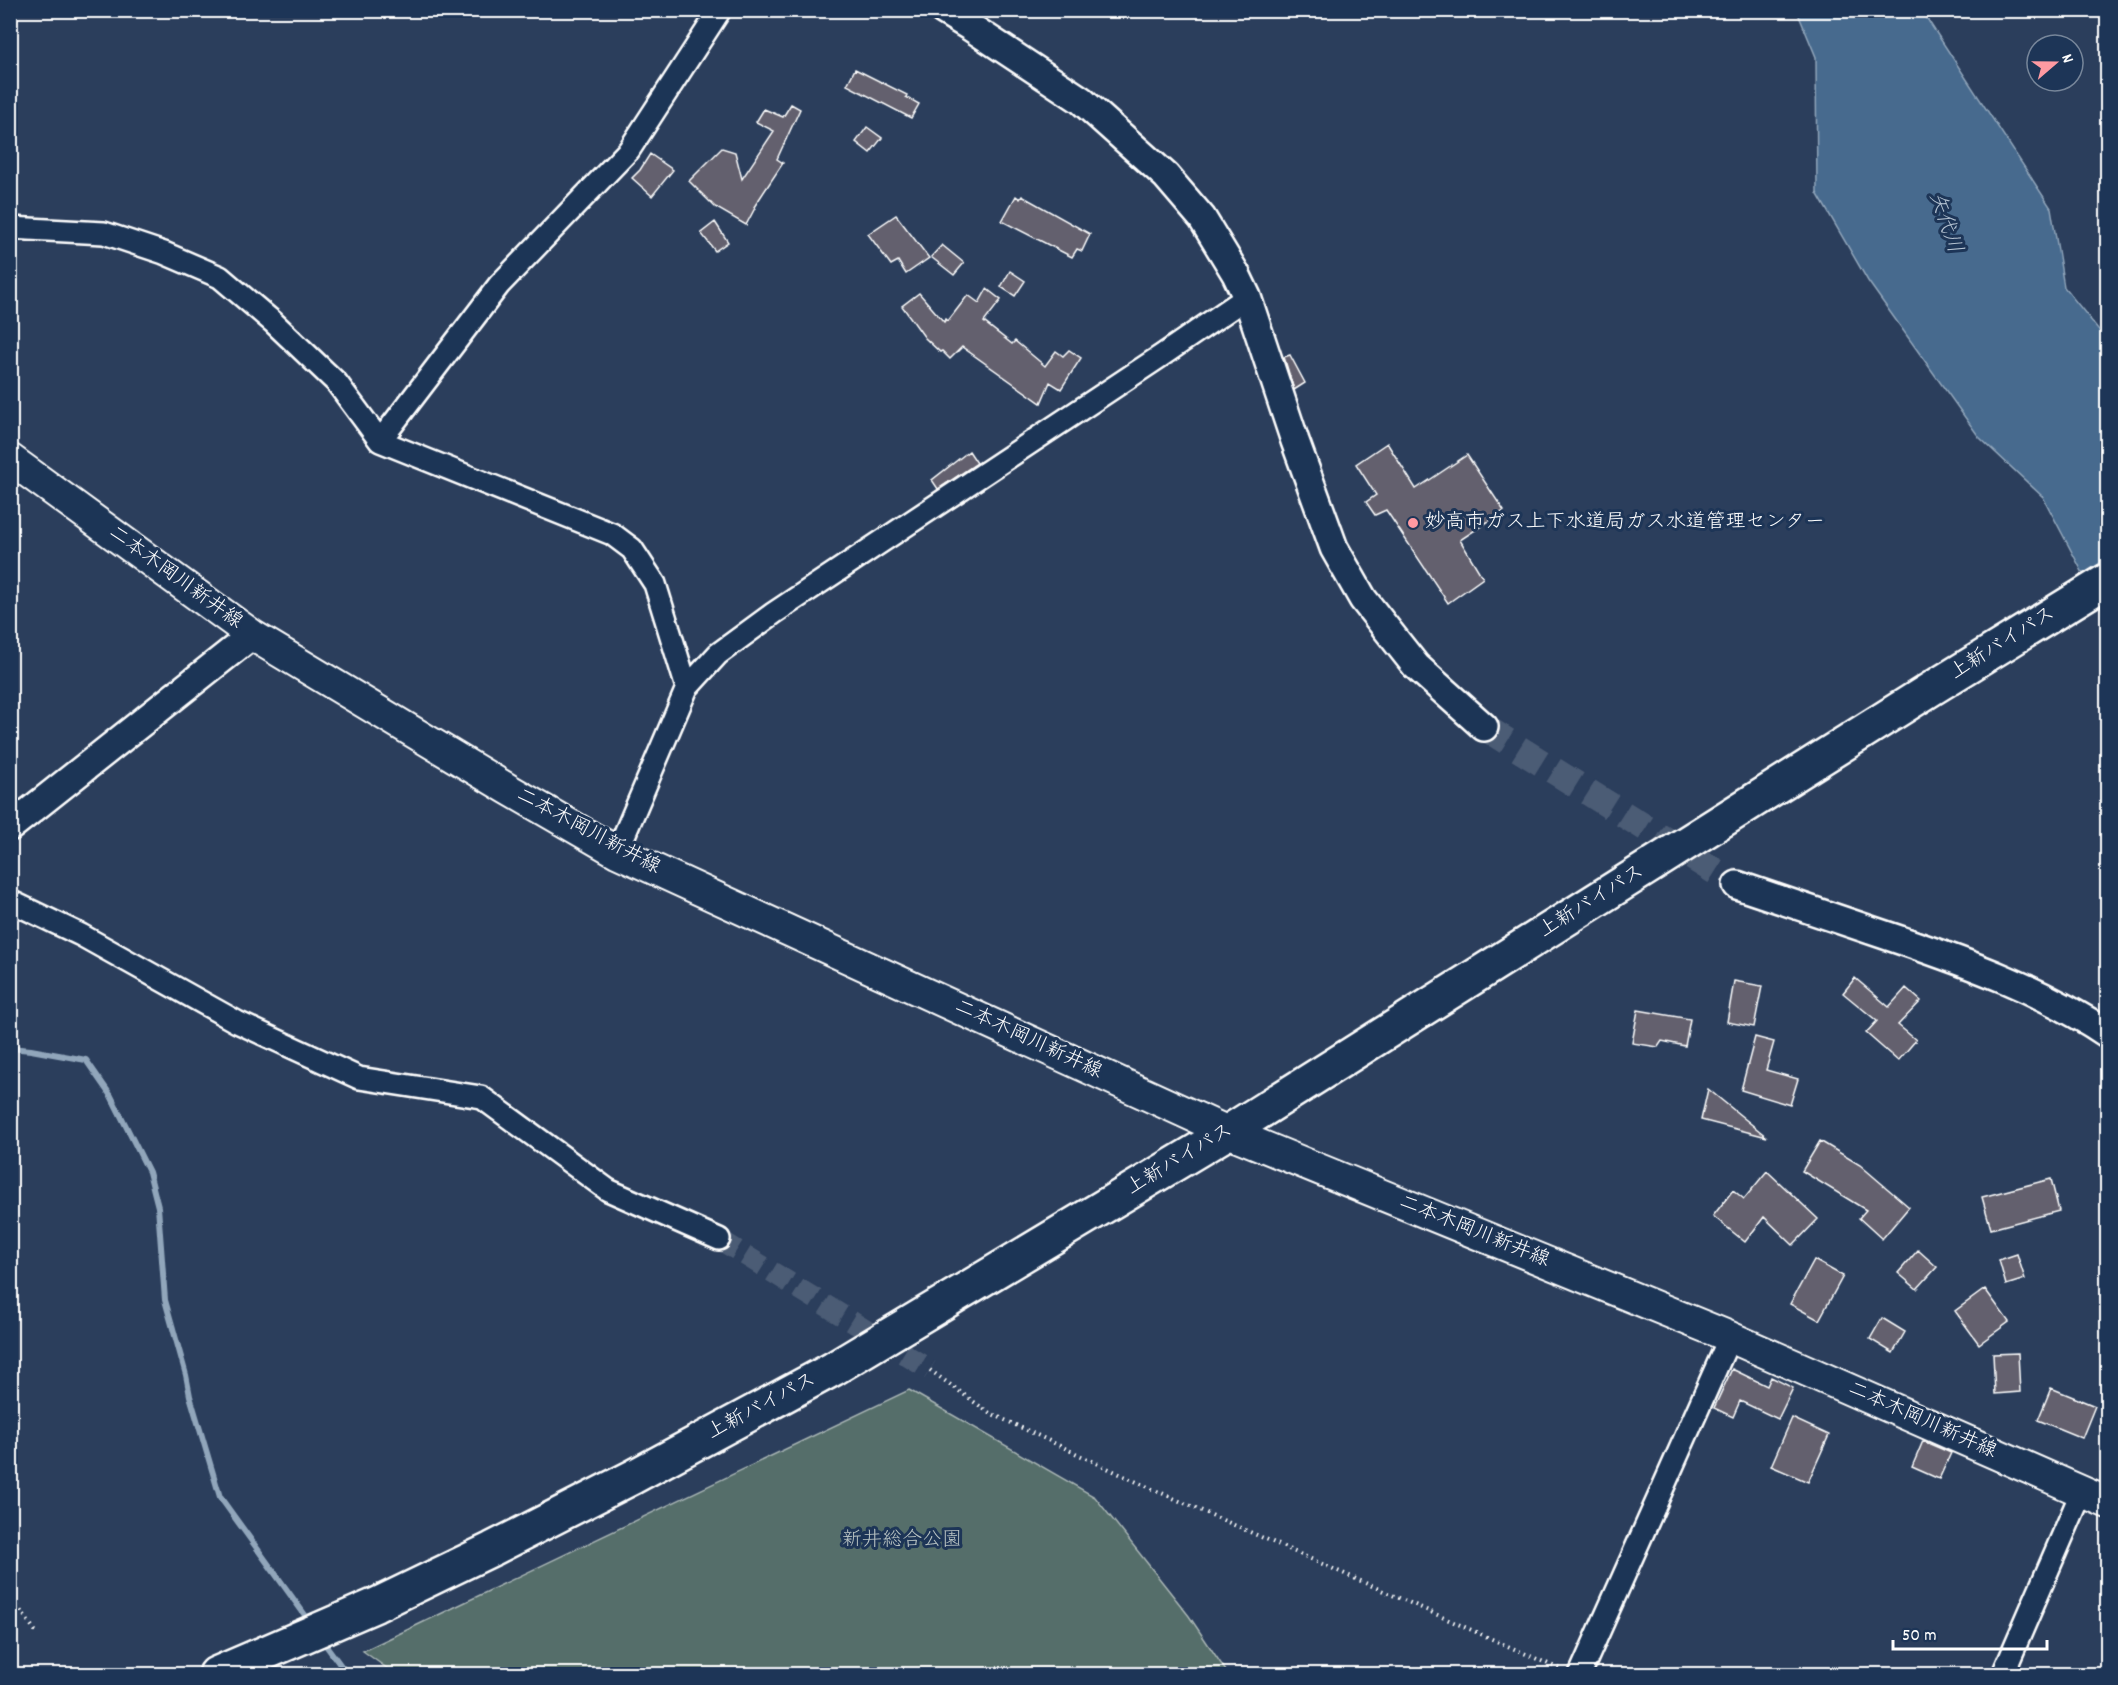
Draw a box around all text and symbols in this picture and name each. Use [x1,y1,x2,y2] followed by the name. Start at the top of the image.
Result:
[2025,33,2085,93] north arrow
[2055,51,2079,66] text: N
[1920,188,1968,258] water label: 矢代川
[1425,509,1825,537] place label: 妙高市ガス上下水道局ガス水道管理センター
[1406,516,1420,530] marker: 妙高市ガス上下水道局ガス水道管理センター
[102,520,248,636] street label: 二本木岡川新井線
[1945,600,2061,688] street label: 上新バイパス
[511,782,665,882] street label: 二本木岡川新井線
[1534,858,1650,946] street label: 上新バイパス
[950,994,1106,1086] street label: 二本木岡川新井線
[1122,1117,1238,1203] street label: 上新バイパス
[1395,1189,1553,1275] street label: 二本木岡川新井線
[703,1367,821,1447] street label: 上新バイパス
[1843,1376,2001,1466] street label: 二本木岡川新井線
[842,1527,962,1555] park label: 新井総合公園
[1893,1613,2048,1651] scale bar
[1902,1624,1937,1649] text: 50 m

